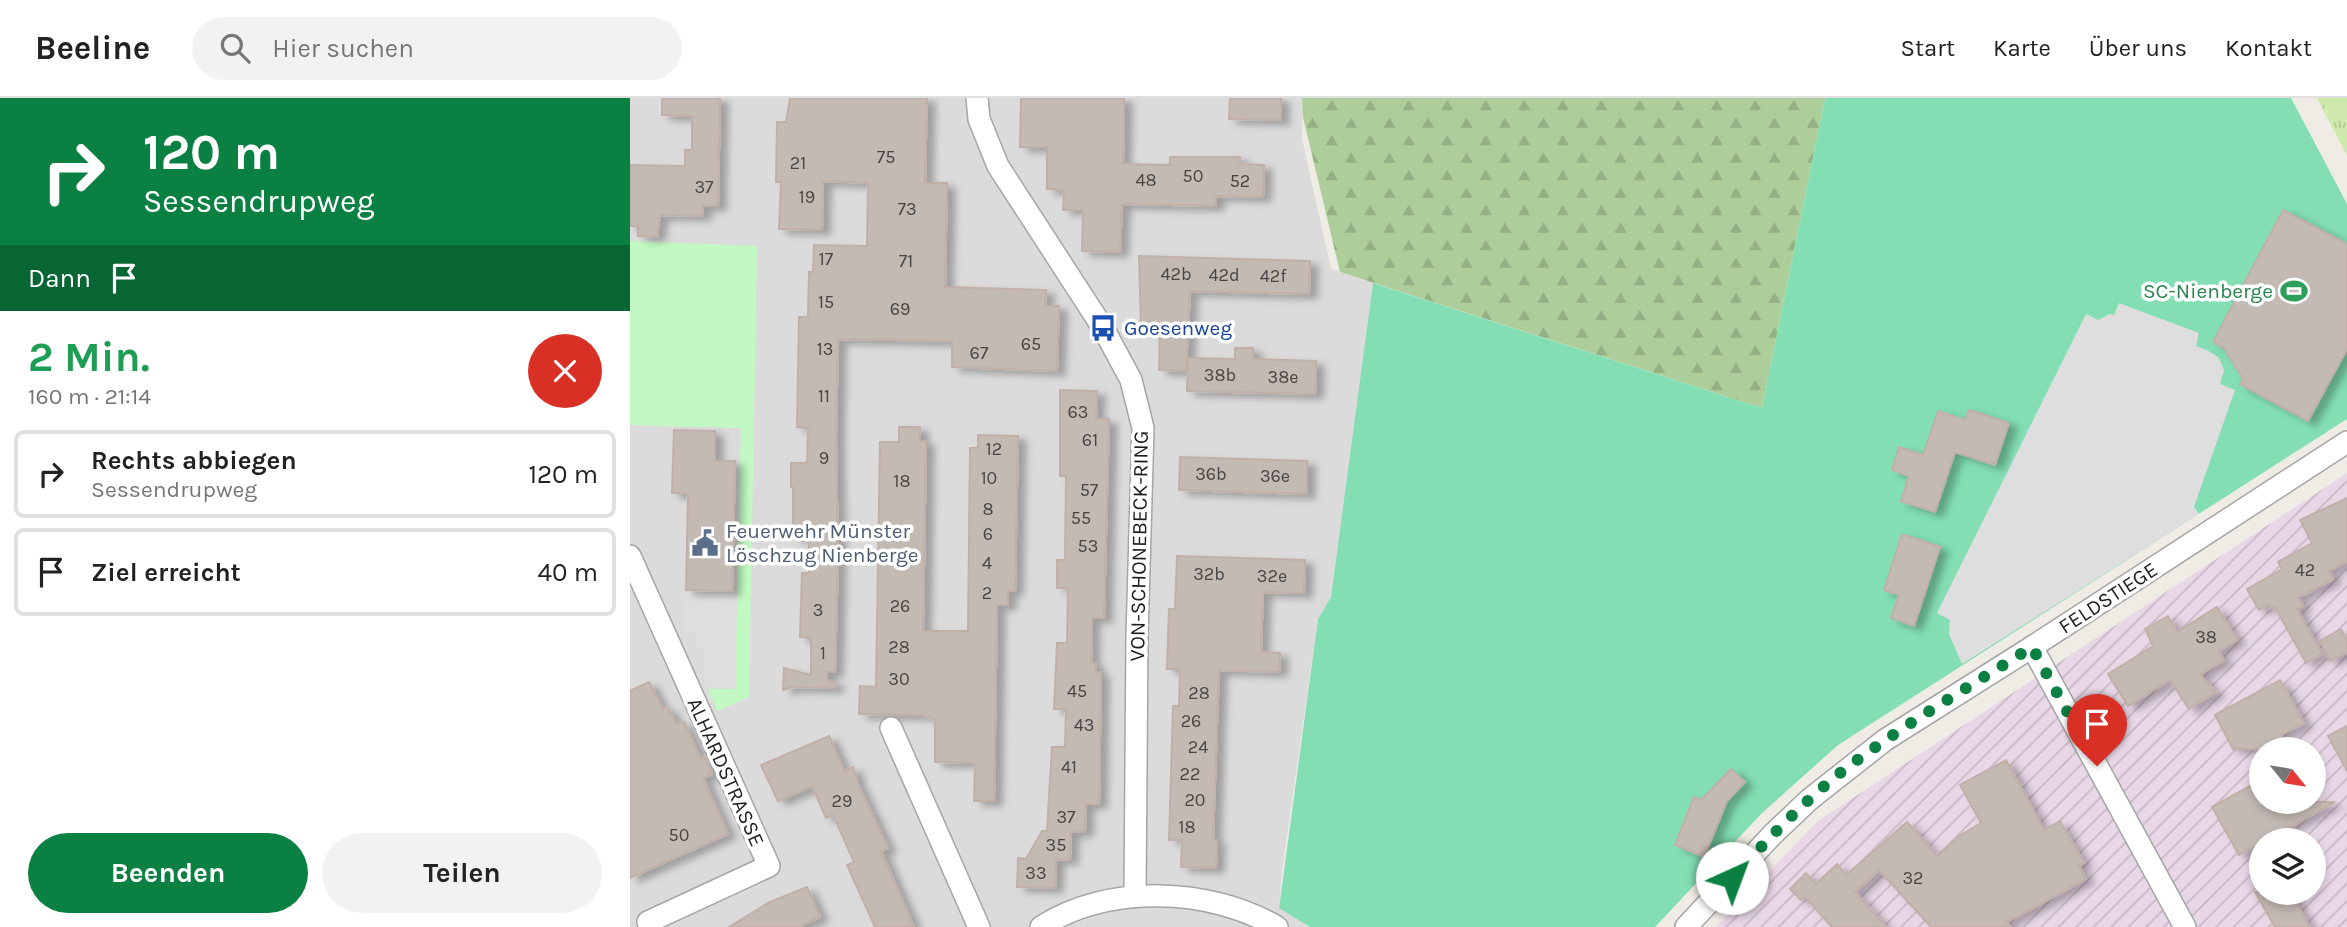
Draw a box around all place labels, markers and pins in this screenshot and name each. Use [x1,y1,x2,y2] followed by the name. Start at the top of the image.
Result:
[2279,276,2309,306] sports icon: SC-Nienberge
[2143,279,2273,303] place label: SC-Nienberge
[1088,313,1118,343] bus stop icon: Goesenweg
[1124,316,1232,340] place label: Goesenweg
[726,519,919,567] place label: Feuerwehr Münster Löschzug Nienberge
[690,528,720,558] public building icon: Feuerwehr Münster Löschzug Nienberge
[2067,694,2127,766] pin

